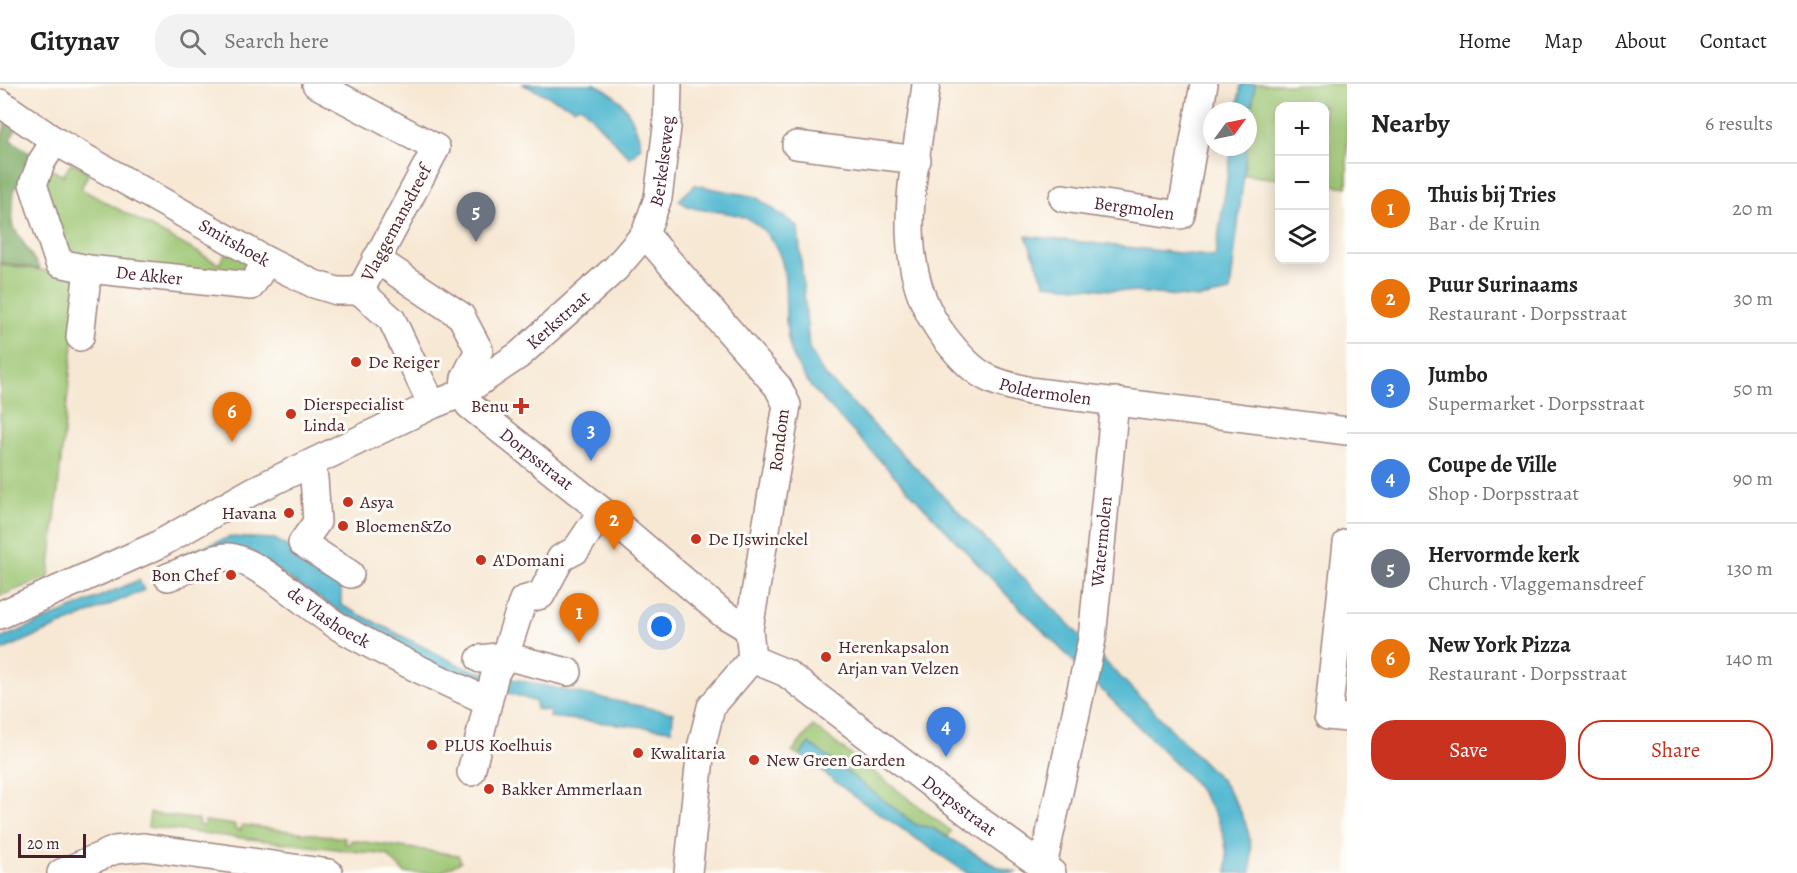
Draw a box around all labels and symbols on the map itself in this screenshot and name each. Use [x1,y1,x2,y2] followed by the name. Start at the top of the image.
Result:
[1203,102,1257,156] north arrow
[644,115,679,210] street label: Berkelseweg
[355,158,438,286] street label: Vlaggemansdreef
[1093,191,1176,226] street label: Bergmolen
[456,192,496,242] pin: 5
[194,213,274,272] street label: Smitshoek
[115,260,184,291] street label: De Akker
[521,285,595,355] street label: Kerkstraat
[368,350,440,374] place label: De Reiger
[349,355,363,369] marker: De Reiger
[996,371,1093,411] street label: Poldermolen
[212,392,252,442] pin: 6
[303,392,404,437] place label: Dierspecialist Linda
[471,394,509,418] place label: Benu
[514,399,528,413] marker: Benu
[284,407,298,421] marker: Dierspecialist Linda
[763,407,795,473] street label: Rondom
[572,412,610,461] pin: 3
[495,422,579,496] street label: Dorpsstraat
[359,490,394,514] place label: Asya
[341,495,355,509] marker: Asya
[1085,495,1118,589] street label: Watermolen
[594,500,634,550] pin: 2
[221,501,278,525] place label: Havana
[282,506,296,520] marker: Havana
[355,514,452,538] place label: Bloemen&Zo
[336,519,350,533] marker: Bloemen&Zo
[708,527,808,551] place label: De IJswinckel
[689,532,703,546] marker: De IJswinckel
[492,548,565,572] place label: A'Domani
[474,553,488,567] marker: A'Domani
[151,563,222,587] place label: Bon Chef
[224,568,238,582] marker: Bon Chef
[282,581,374,654] street label: de Vlashoeck
[560,594,598,643] pin: 1
[647,612,676,641] your location
[837,635,959,680] place label: Herenkapsalon Arjan van Velzen
[819,650,833,664] marker: Herenkapsalon Arjan van Velzen
[926,708,966,757] pin: 4
[444,733,552,757] place label: PLUS Koelhuis
[425,738,439,752] marker: PLUS Koelhuis
[650,741,726,765] place label: Kwalitaria
[631,746,645,760] marker: Kwalitaria
[766,748,905,772] place label: New Green Garden
[747,753,761,767] marker: New Green Garden
[917,769,1002,842] street label: Dorpsstraat
[501,777,642,801] place label: Bakker Ammerlaan
[482,782,496,796] marker: Bakker Ammerlaan
[18,831,86,858] scale bar

